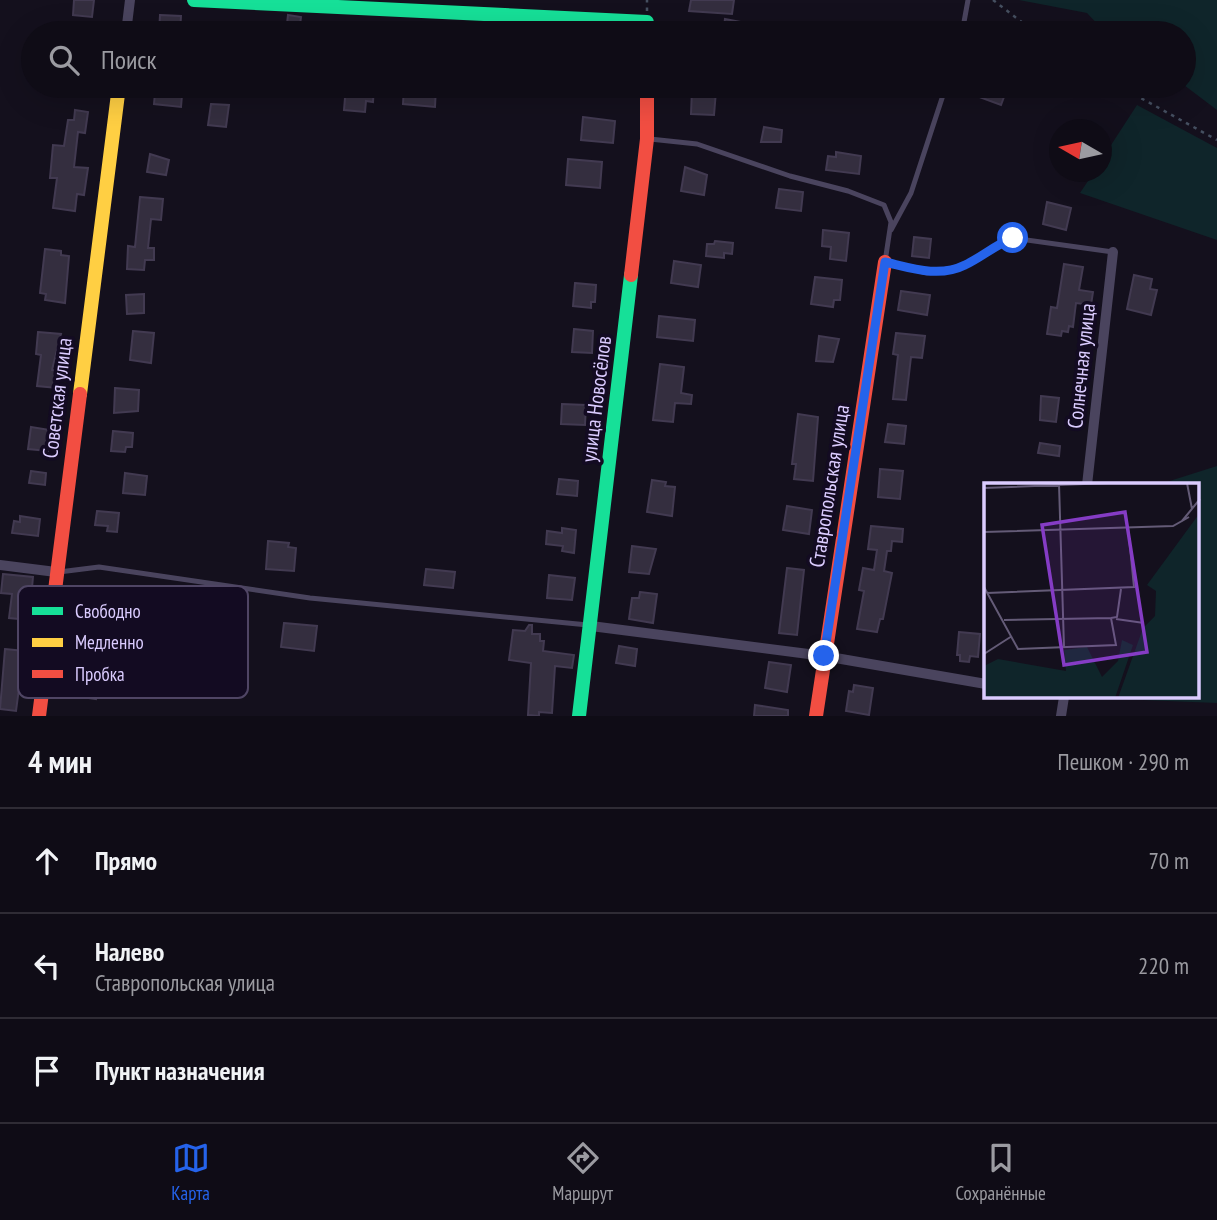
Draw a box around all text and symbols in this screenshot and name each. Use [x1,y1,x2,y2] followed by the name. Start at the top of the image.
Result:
[21,21,1196,98] search box
[45,41,83,79] icon: search
[101,43,157,76] text: Поиск
[1049,119,1112,182] north arrow
[997,222,1028,253] route start
[1061,302,1101,430] street label: Солнечная улица
[575,334,617,464] street label: улица Новосёлов
[36,336,78,460] street label: Советская улица
[803,403,855,569] street label: Ставропольская улица
[984,483,1200,698] inset map
[18,586,248,698] legend
[75,599,141,623] text: Свободно
[75,630,144,654] text: Медленно
[808,640,839,671] route end
[75,662,125,686] text: Пробка
[28,742,92,781] text: 4 мин
[1058,747,1189,776] text: Пешком · 290 m
[28,842,66,880] icon: ahead
[95,844,157,877] text: Прямо
[1148,846,1189,875] text: 70 m
[95,935,164,968] text: Налево
[28,947,66,985] icon: left
[1138,951,1189,980] text: 220 m
[95,968,275,997] text: Ставропольская улица
[28,1052,66,1090] icon: arrive
[95,1054,265,1087] text: Пункт назначения
[171,1139,210,1205] tab: Карта
[552,1139,613,1205] tab: Маршрут
[955,1139,1046,1205] tab: Сохранённые

